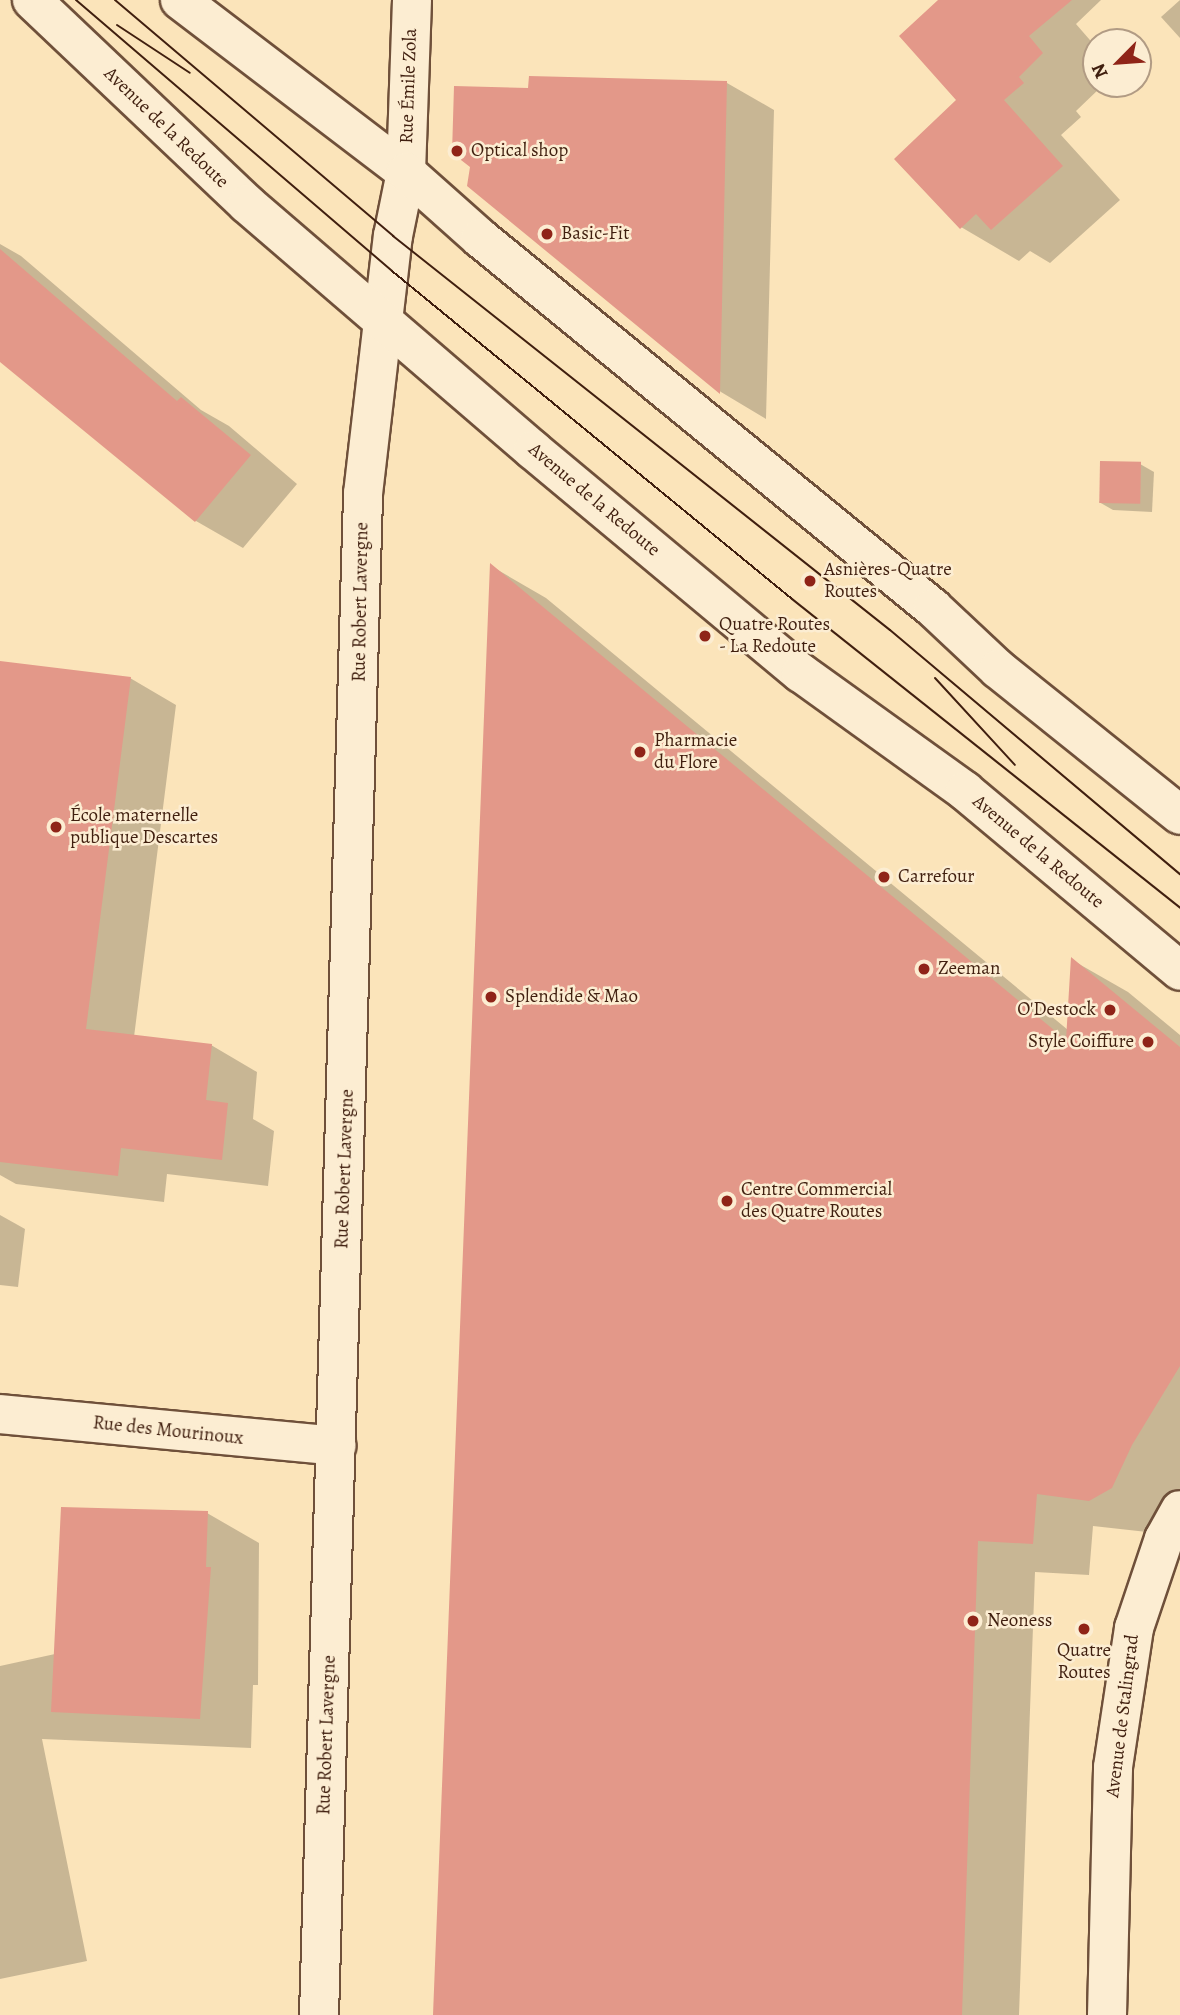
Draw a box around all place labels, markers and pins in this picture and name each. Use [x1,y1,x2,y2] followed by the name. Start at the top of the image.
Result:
[471,140,568,162] place label: Optical shop
[449,143,465,159] marker: Optical shop
[561,223,629,245] place label: Basic-Fit
[539,226,555,242] marker: Basic-Fit
[824,559,952,603] place label: Asnières-Quatre Routes
[802,573,818,589] marker: Asnières-Quatre Routes
[719,614,830,658] place label: Quatre Routes - La Redoute
[697,628,713,644] marker: Quatre Routes - La Redoute
[654,730,737,774] place label: Pharmacie du Flore
[632,744,648,760] marker: Pharmacie du Flore
[70,805,218,849] place label: École maternelle publique Descartes
[48,819,64,835] marker: École maternelle publique Descartes
[898,866,975,888] place label: Carrefour
[876,869,892,885] marker: Carrefour
[938,958,1001,980] place label: Zeeman
[916,961,932,977] marker: Zeeman
[505,986,638,1008] place label: Splendide & Mao
[483,989,499,1005] marker: Splendide & Mao
[1017,999,1096,1021] place label: O'Destock
[1102,1002,1118,1018] marker: O'Destock
[1028,1031,1134,1053] place label: Style Coiffure
[1140,1034,1156,1050] marker: Style Coiffure
[741,1179,892,1223] place label: Centre Commercial des Quatre Routes
[719,1193,735,1209] marker: Centre Commercial des Quatre Routes
[987,1610,1052,1632] place label: Neoness
[965,1613,981,1629] marker: Neoness
[1076,1621,1092,1637] marker: Quatre Routes
[1057,1640,1111,1684] place label: Quatre Routes

